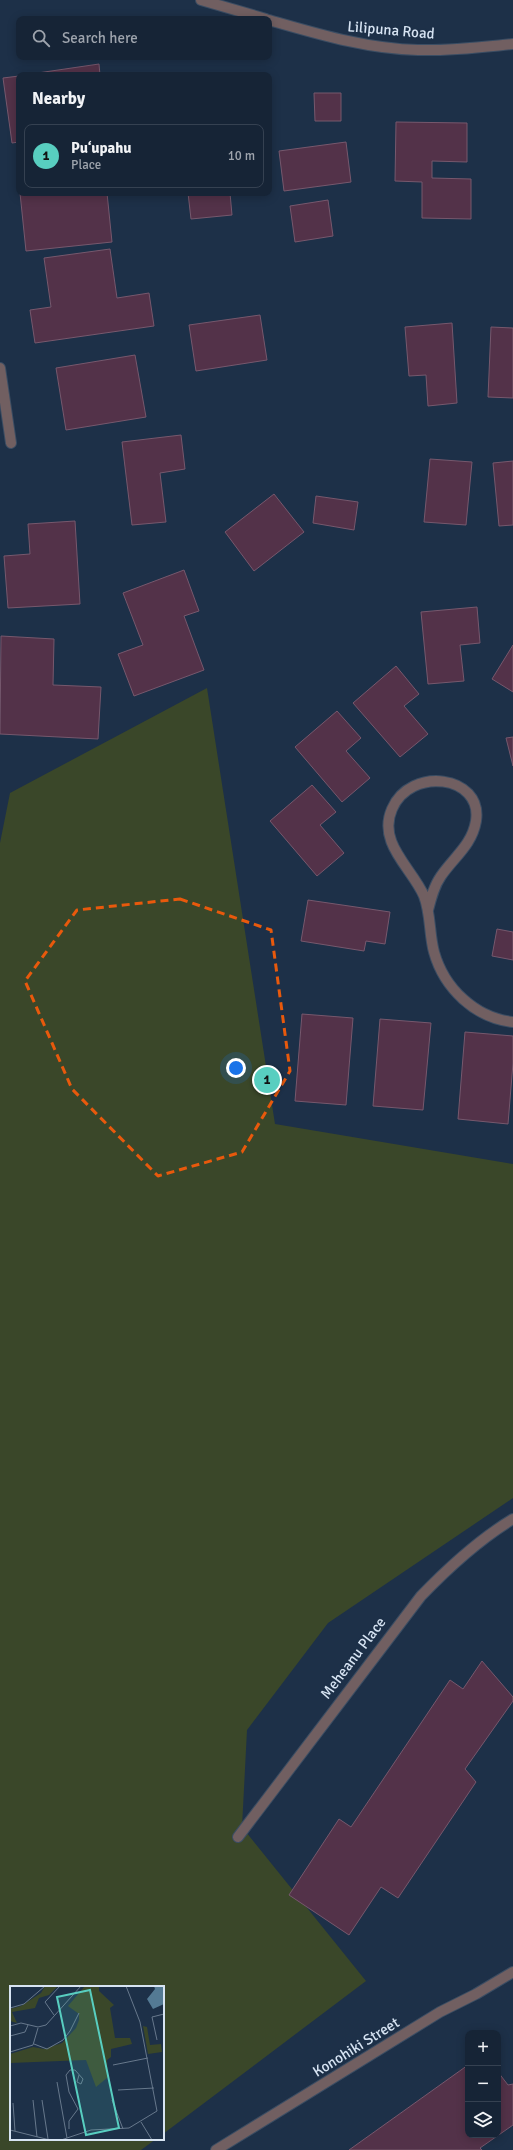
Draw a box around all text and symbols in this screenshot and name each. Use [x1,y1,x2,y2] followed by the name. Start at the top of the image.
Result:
[16,16,272,60] search box
[347,17,435,43] street label: Lilipuna Road
[30,27,52,49] icon: search
[62,29,138,47] text: Search here
[32,88,85,109] text: Nearby
[71,139,132,157] text: Puʻupahu
[42,148,50,164] text: 1
[228,148,255,164] text: 10 m
[71,157,101,173] text: Place
[226,1058,246,1078] your location
[254,1065,280,1095] pin: 1
[316,1614,390,1702] street label: Meheanu Place
[10,1986,164,2140] inset map
[309,2013,403,2081] street label: Konohiki Street
[465,2030,501,2138] map controls
[465,2030,501,2066] button: +
[465,2066,501,2102] button: −
[465,2102,501,2138] button: layers

